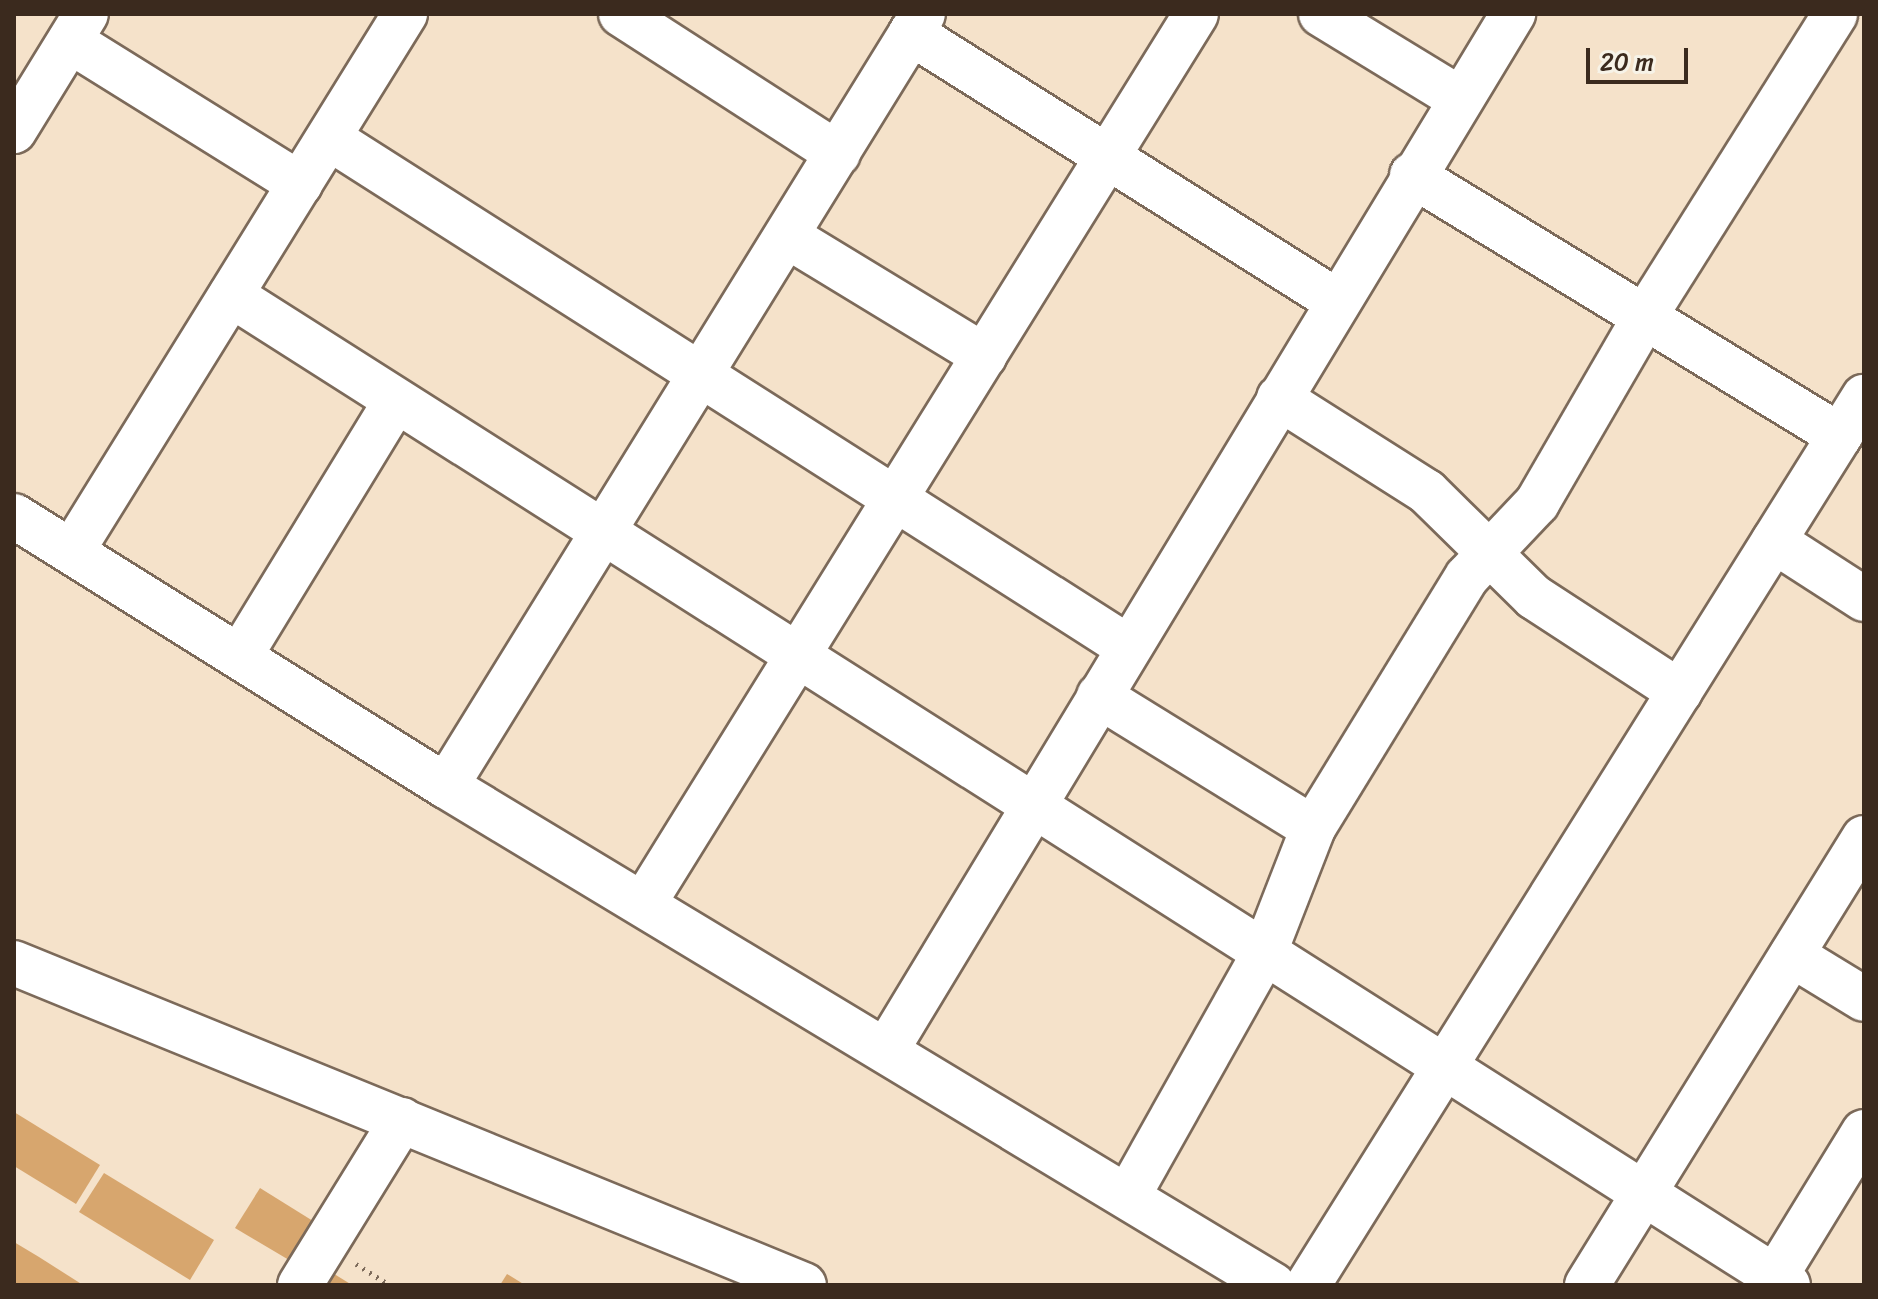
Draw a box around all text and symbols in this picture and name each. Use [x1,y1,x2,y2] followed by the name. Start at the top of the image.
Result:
[1590,32,1692,82] scale bar
[1600,41,1654,83] text: 20 m

